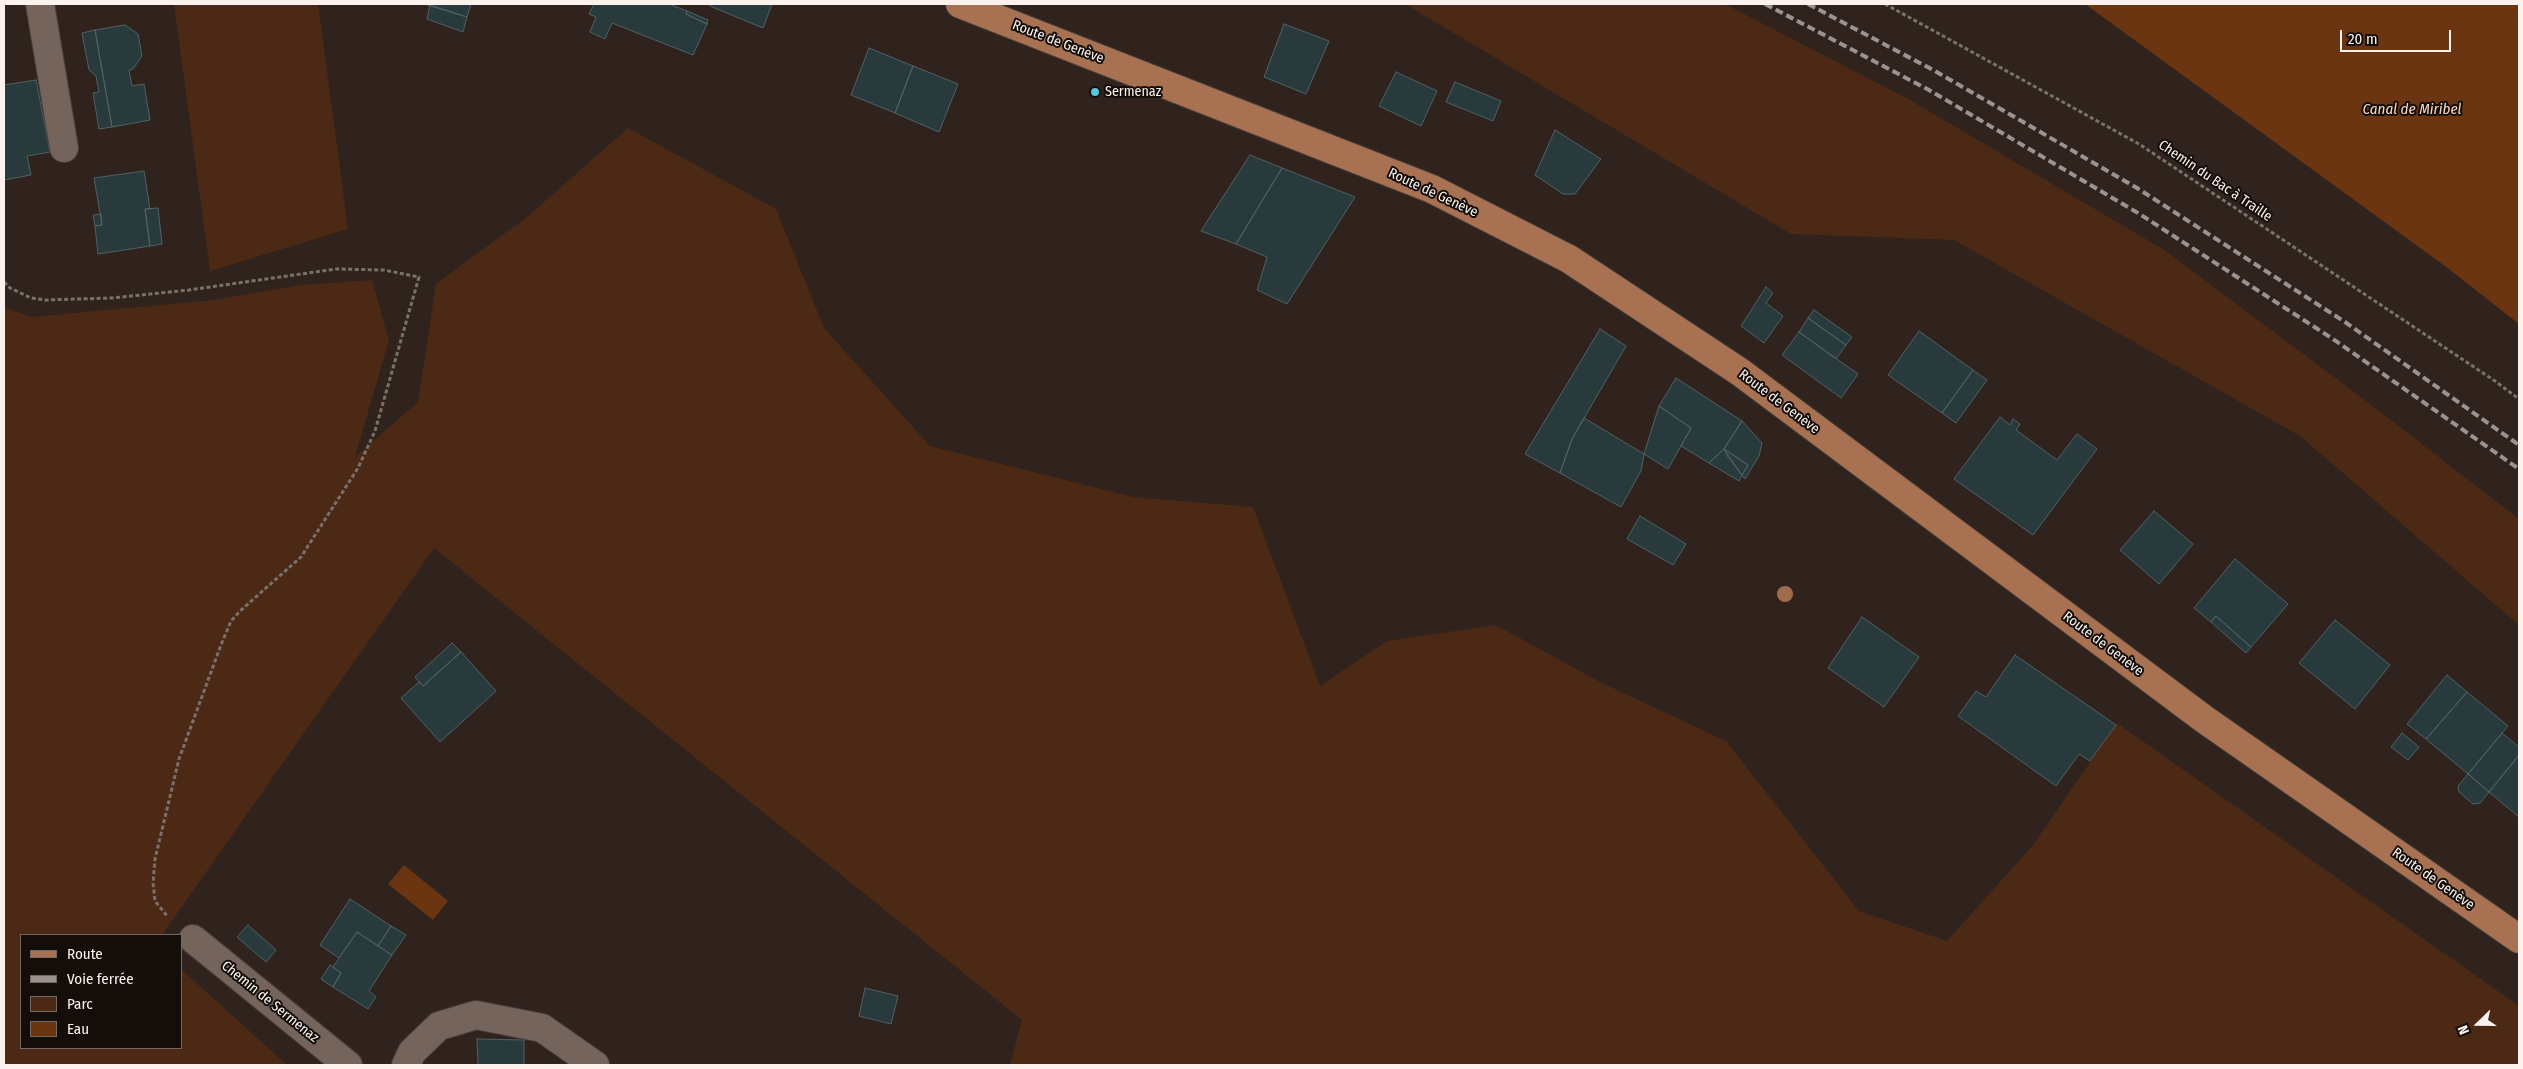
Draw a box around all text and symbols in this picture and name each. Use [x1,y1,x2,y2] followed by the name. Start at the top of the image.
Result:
[1010,17,1106,67] street label: Route de Genève
[2343,20,2454,52] scale bar
[2348,30,2378,48] text: 20 m
[1105,84,1161,100] place label: Sermenaz
[1089,86,1101,98] marker: Sermenaz
[2363,101,2461,119] water label: Canal de Miribel
[2155,137,2275,225] street label: Chemin du Bac à Traille
[1386,165,1480,221] street label: Route de Genève
[1735,366,1823,438] street label: Route de Genève
[2059,608,2147,680] street label: Route de Genève
[2389,844,2477,914] street label: Route de Genève
[20,934,182,1049] legend
[67,945,103,963] text: Route
[218,958,322,1046] street label: Chemin de Sermenaz
[67,970,134,988] text: Voie ferrée
[67,995,93,1013] text: Parc
[2453,999,2503,1049] north arrow
[67,1020,89,1038] text: Eau
[2454,1023,2473,1037] text: N

